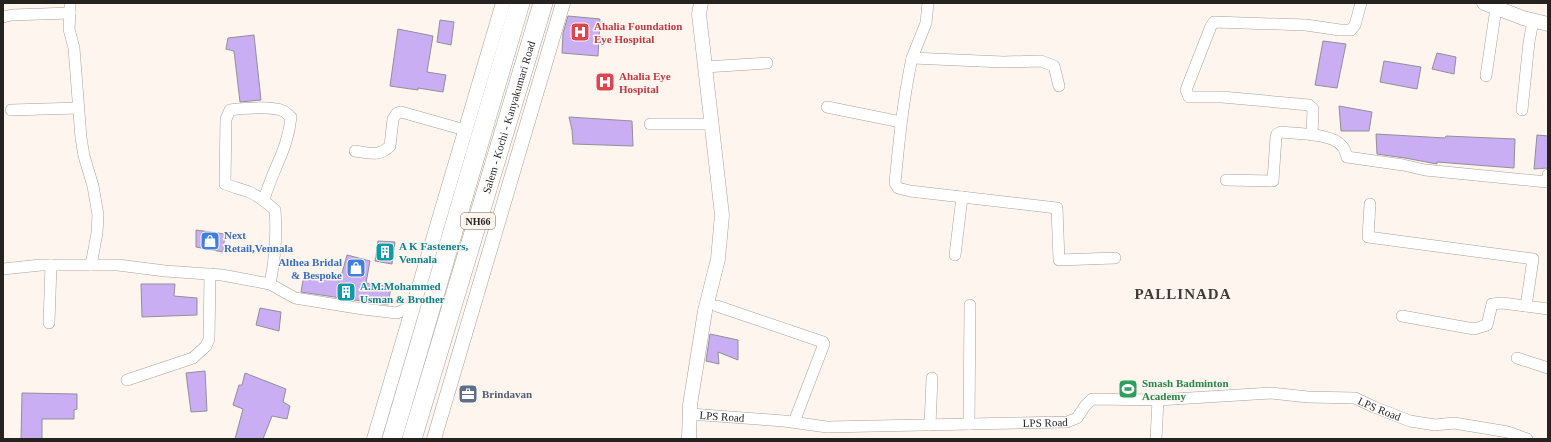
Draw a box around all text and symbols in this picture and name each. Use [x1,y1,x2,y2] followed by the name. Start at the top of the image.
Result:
[594,20,682,45] place label: Ahalia Foundation Eye Hospital
[569,21,591,43] hospital icon: Ahalia Foundation Eye Hospital
[480,39,537,195] street label: Salem - Kochi - Kanyakumari Road
[619,70,671,95] place label: Ahalia Eye Hospital
[594,71,616,93] hospital icon: Ahalia Eye Hospital
[461,213,495,229] road number: NH66
[224,229,293,254] place label: Next Retail,Vennala
[199,230,221,252] shop icon: Next Retail,Vennala
[399,240,469,265] place label: A K Fasteners, Vennala
[374,241,396,263] building icon: A K Fasteners, Vennala
[278,256,342,281] place label: Althea Bridal & Bespoke
[345,257,367,279] shop icon: Althea Bridal & Bespoke
[360,280,445,305] place label: A.M.Mohammed Usman & Brother
[335,281,357,303] building icon: A.M.Mohammed Usman & Brother
[1134,286,1232,302] district label: PALLINADA
[1142,377,1229,402] place label: Smash Badminton Academy
[1117,378,1139,400] sports icon: Smash Badminton Academy
[457,383,479,405] office icon: Brindavan
[482,388,532,400] place label: Brindavan
[1356,394,1403,423] street label: LPS Road
[699,409,745,424] street label: LPS Road
[1023,416,1068,429] street label: LPS Road

